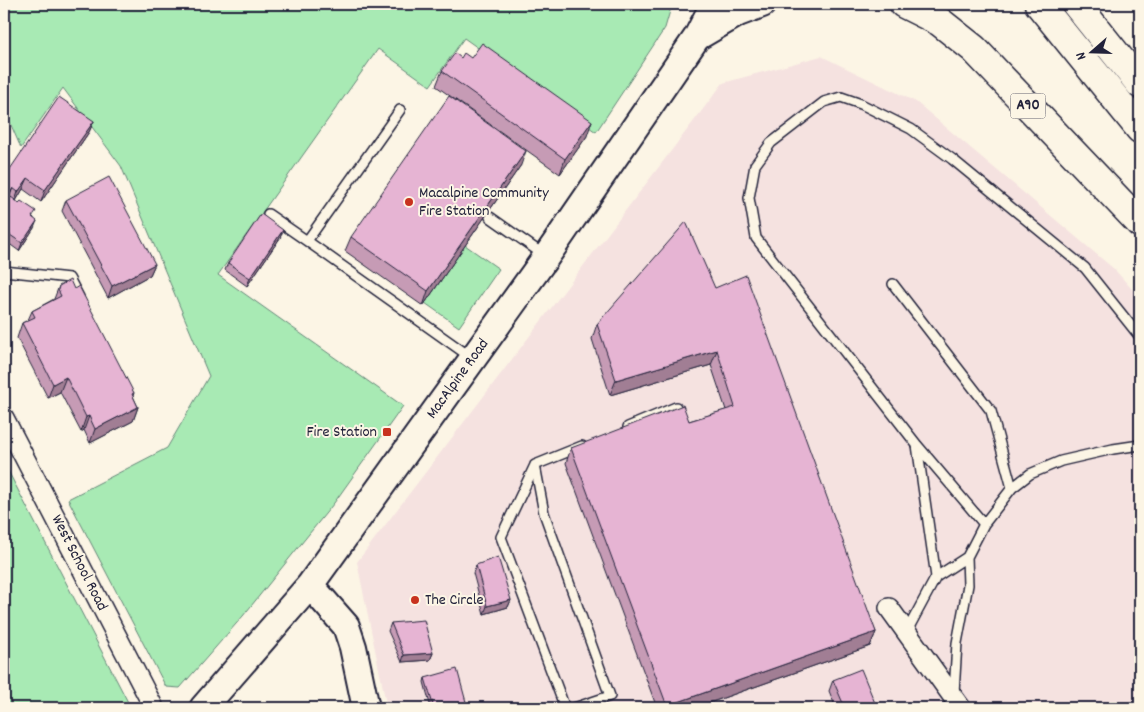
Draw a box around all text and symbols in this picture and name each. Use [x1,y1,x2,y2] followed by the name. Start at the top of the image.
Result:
[1066,28,1116,78] north arrow
[1071,49,1092,62] text: N
[1010,94,1046,118] road number: A90
[419,182,549,223] place label: Macalpine Community Fire Station
[403,196,415,208] marker: Macalpine Community Fire Station
[421,334,495,424] street label: MacAlpine Road
[306,421,377,444] place label: Fire Station
[381,426,393,438] marker: Fire Station
[45,511,113,615] street label: West School Road
[425,589,483,612] place label: The Circle
[409,594,421,606] marker: The Circle

